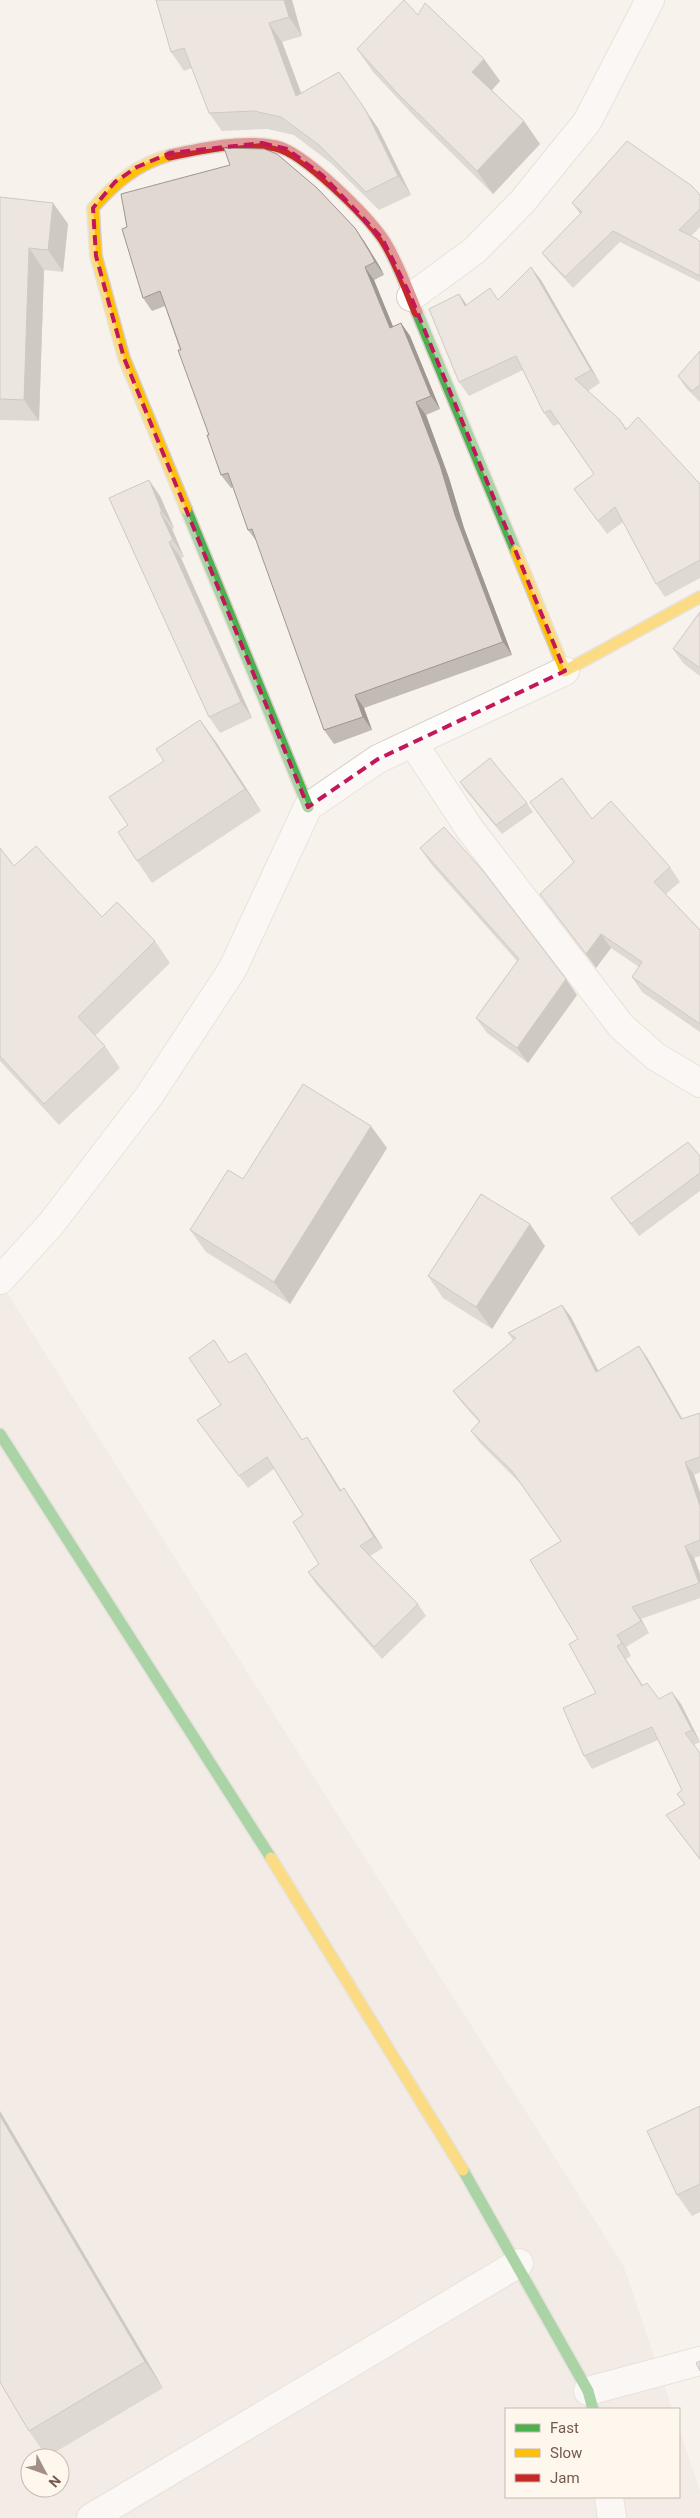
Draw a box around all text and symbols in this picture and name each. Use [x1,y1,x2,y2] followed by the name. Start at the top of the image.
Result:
[505,2408,680,2498] legend
[550,2419,579,2437] text: Fast
[550,2444,582,2462] text: Slow
[20,2448,70,2498] north arrow
[550,2469,580,2487] text: Jam
[46,2473,64,2491] text: N

